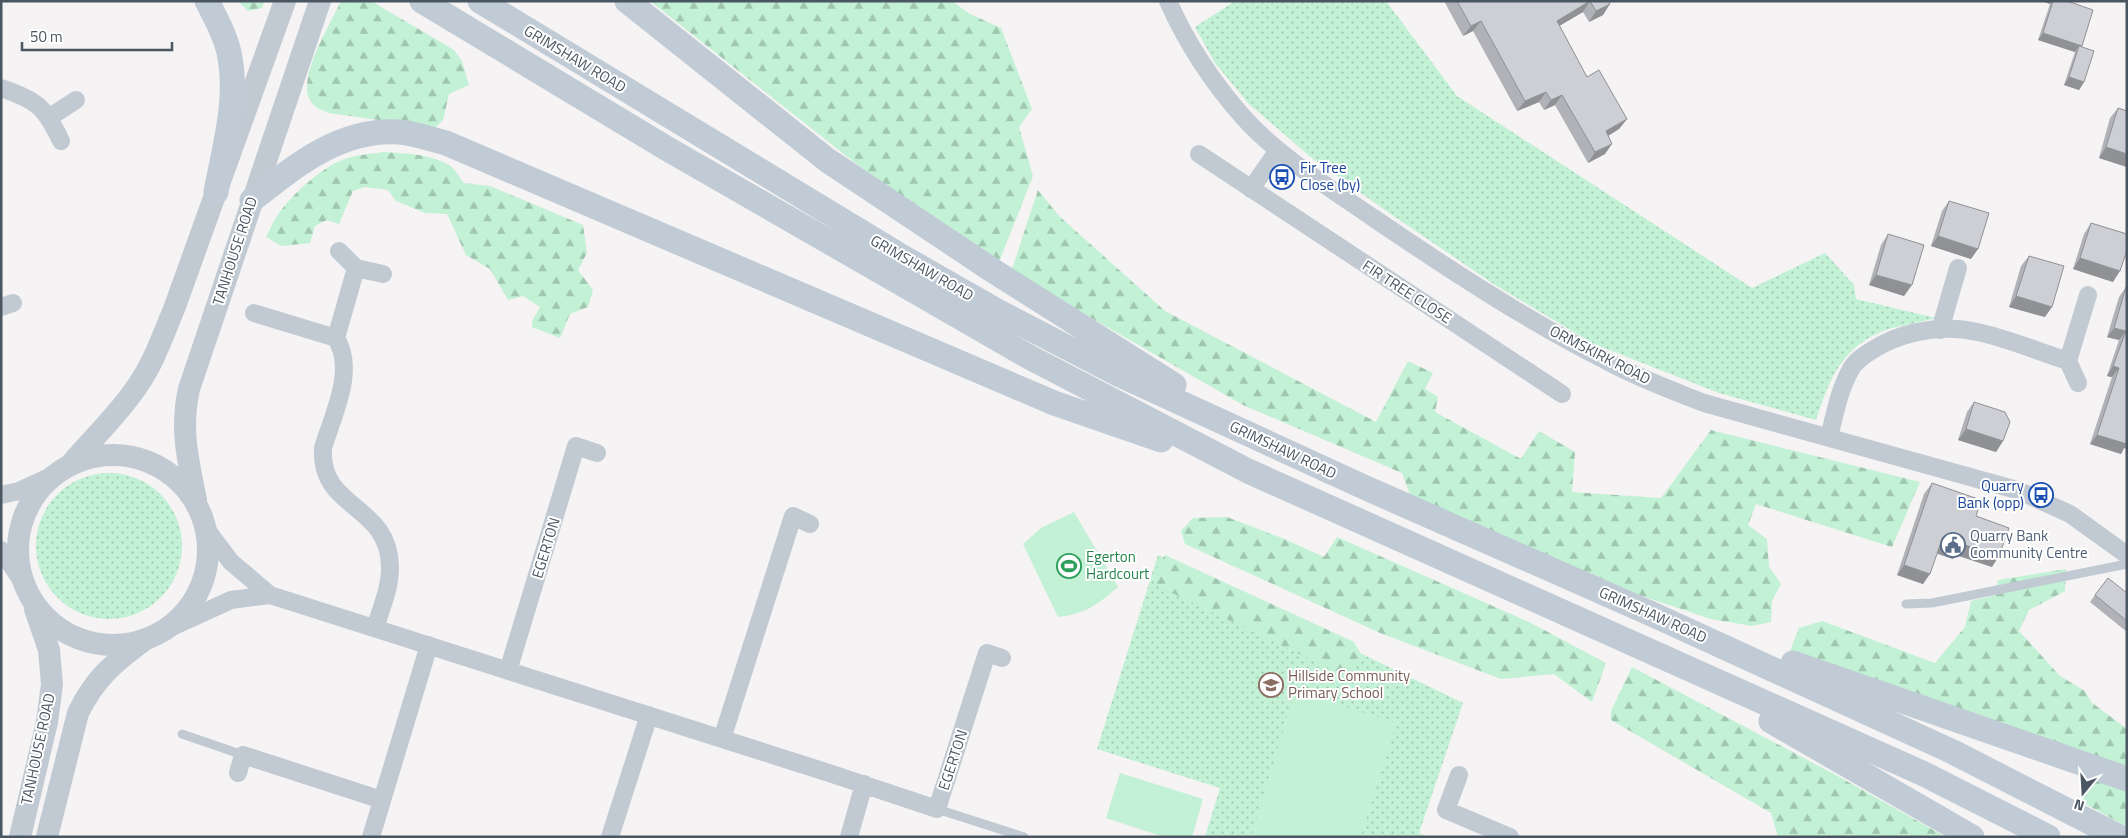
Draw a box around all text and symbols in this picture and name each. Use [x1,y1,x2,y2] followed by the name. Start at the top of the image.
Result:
[520,19,631,98] street label: GRIMSHAW ROAD
[22,20,172,52] scale bar
[30,25,63,48] text: 50 m
[1300,156,1360,196] place label: Fir Tree Close (by)
[1269,164,1295,190] bus stop icon: Fir Tree Close (by)
[206,193,263,308] street label: TANHOUSE ROAD
[866,229,978,306] street label: GRIMSHAW ROAD
[1358,254,1457,329] street label: FIR TREE CLOSE
[1546,319,1655,390] street label: ORMSKIRK ROAD
[1226,415,1341,484] street label: GRIMSHAW ROAD
[1958,474,2024,514] place label: Quarry Bank (opp)
[2028,482,2054,508] bus stop icon: Quarry Bank (opp)
[525,515,566,581] street label: EGERTON
[1970,524,2088,564] place label: Quarry Bank Community Centre
[1940,532,1966,558] public building icon: Quarry Bank Community Centre
[1086,545,1150,585] place label: Egerton Hardcourt
[1056,553,1082,579] sports icon: Egerton Hardcourt
[1596,580,1711,649] street label: GRIMSHAW ROAD
[1288,664,1410,704] place label: Hillside Community Primary School
[1258,672,1284,698] school or university icon: Hillside Community Primary School
[14,691,61,807] street label: TANHOUSE ROAD
[932,727,973,793] street label: EGERTON
[2058,768,2108,818] north arrow
[2071,794,2087,817] text: N

